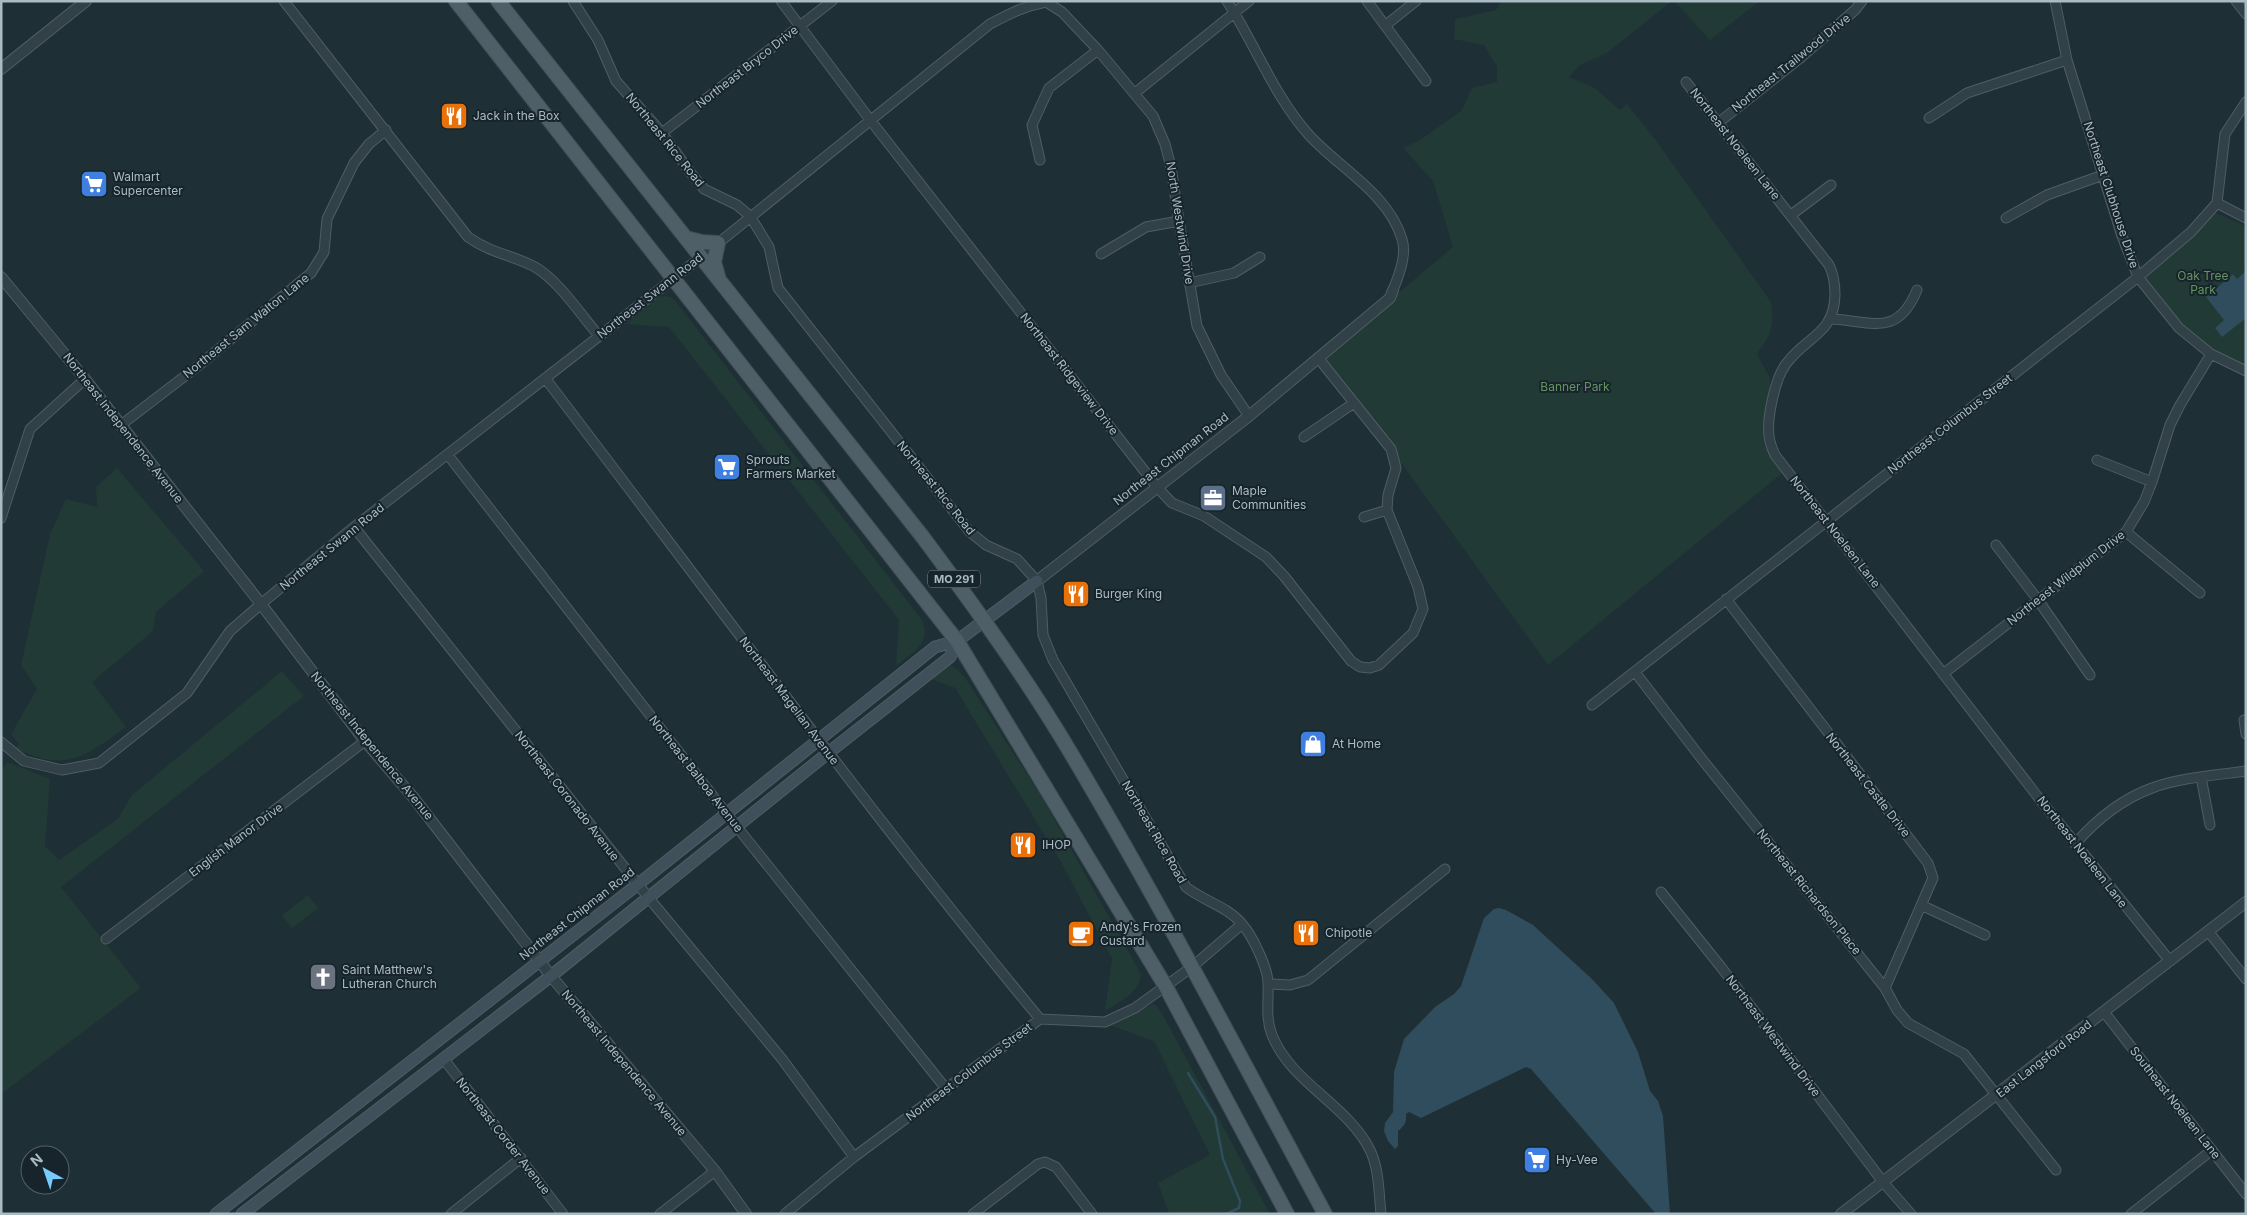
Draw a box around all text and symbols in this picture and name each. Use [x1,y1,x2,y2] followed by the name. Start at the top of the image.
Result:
[1728,10,1853,115] street label: Northeast Trailwood Drive
[693,22,801,111] street label: Northeast Bryco Drive
[1687,85,1784,203] street label: Northeast Noeleen Lane
[623,90,708,190] street label: Northeast Rice Road
[439,101,469,131] restaurant icon: Jack in the Box
[473,108,560,123] place label: Jack in the Box
[2081,120,2142,270] street label: Northeast Clubhouse Drive
[1163,160,1198,285] street label: North Westwind Drive
[79,169,109,199] supermarket icon: Walmart Supercenter
[113,169,183,198] place label: Walmart Supercenter
[594,250,706,342] street label: Northeast Swann Road
[2177,268,2229,297] park label: Oak Tree Park
[180,270,312,381] street label: Northeast Sam Walton Lane
[1017,310,1122,438] street label: Northeast Ridgeview Drive
[60,350,187,506] street label: Northeast Independence Avenue
[1884,370,2015,477] street label: Northeast Columbus Street
[1540,379,1610,394] park label: Banner Park
[1110,409,1231,508] street label: Northeast Chipman Road
[894,438,979,538] street label: Northeast Rice Road
[712,452,742,482] supermarket icon: Sprouts Farmers Market
[746,452,836,481] place label: Sprouts Farmers Market
[1787,473,1884,591] street label: Northeast Noeleen Lane
[1198,483,1228,513] office icon: Maple Communities
[1232,483,1306,512] place label: Maple Communities
[276,500,387,593] street label: Northeast Swann Road
[2004,527,2128,628] street label: Northeast Wildplum Drive
[928,570,980,588] road number: MO 291
[1061,579,1091,609] restaurant icon: Burger King
[1095,586,1162,601] place label: Burger King
[736,634,842,768] street label: Northeast Magellan Avenue
[308,669,437,823] street label: Northeast Independence Avenue
[646,712,747,835] street label: Northeast Balboa Avenue
[512,728,623,864] street label: Northeast Coronado Avenue
[1298,729,1328,759] shop icon: At Home
[1823,730,1914,840] street label: Northeast Castle Drive
[1332,736,1381,751] place label: At Home
[1119,778,1190,886] street label: Northeast Rice Road
[2034,793,2131,911] street label: Northeast Noeleen Lane
[186,799,286,880] street label: English Manor Drive
[1754,826,1865,958] street label: Northeast Richardson Place
[1008,830,1038,860] restaurant icon: IHOP
[1042,837,1071,852] place label: IHOP
[516,864,637,963] street label: Northeast Chipman Road
[1291,918,1321,948] restaurant icon: Chipotle
[1066,919,1096,949] cafe icon: Andy's Frozen Custard
[1100,919,1181,948] place label: Andy's Frozen Custard
[1325,925,1372,940] place label: Chipotle
[308,962,338,992] church icon: Saint Matthew's Lutheran Church
[342,962,437,991] place label: Saint Matthew's Lutheran Church
[1723,972,1824,1099] street label: Northeast Westwind Drive
[559,986,690,1139] street label: Northeast Independence Avenue
[1993,1017,2094,1101] street label: East Langsford Road
[903,1019,1035,1124] street label: Northeast Columbus Street
[2127,1043,2224,1162] street label: Southeast Noeleen Lane
[453,1074,554,1197] street label: Northeast Corder Avenue
[20,1145,70,1195] north arrow
[1522,1145,1552,1175] supermarket icon: Hy-Vee
[27,1150,46,1170] text: N
[1556,1152,1598,1167] place label: Hy-Vee

